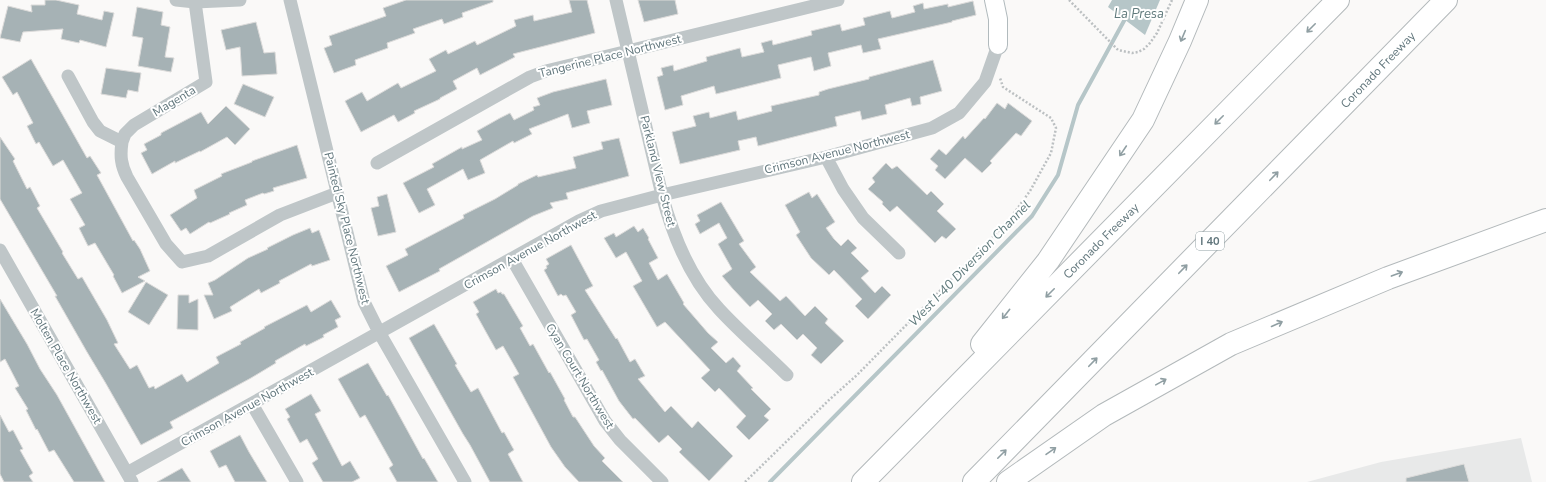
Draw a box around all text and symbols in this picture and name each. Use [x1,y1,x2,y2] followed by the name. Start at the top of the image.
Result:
[1114,5,1164,23] water label: La Presa
[1306,23,1316,33] one-way arrow
[1337,28,1419,112] street label: Coronado Freeway
[537,30,684,81] street label: Tangerine Place Northwest
[1178,30,1186,42] one-way arrow
[150,82,198,120] street label: Magenta
[636,114,680,229] street label: Parkland View Street
[1215,115,1224,125] one-way arrow
[763,126,912,178] street label: Crimson Avenue Northwest
[1119,145,1127,156] one-way arrow
[320,150,374,306] street label: Painted Sky Place Northwest
[1269,171,1279,181] one-way arrow
[905,197,1035,331] water label: West I-40 Diversion Channel
[1060,199,1143,282] street label: Coronado Freeway
[461,206,600,293] street label: Crimson Avenue Northwest
[1196,232,1224,250] road number: I 40
[1179,264,1188,274] one-way arrow
[1391,270,1403,278] one-way arrow
[1045,288,1055,298] one-way arrow
[26,305,106,427] street label: Molten Place Northwest
[1002,308,1011,319] one-way arrow
[542,320,618,432] street label: Cyan Court Northwest
[1271,320,1283,327] one-way arrow
[1088,357,1097,367] one-way arrow
[178,363,317,450] street label: Crimson Avenue Northwest
[1155,378,1167,385] one-way arrow
[1045,447,1056,455] one-way arrow
[997,449,1007,459] one-way arrow

